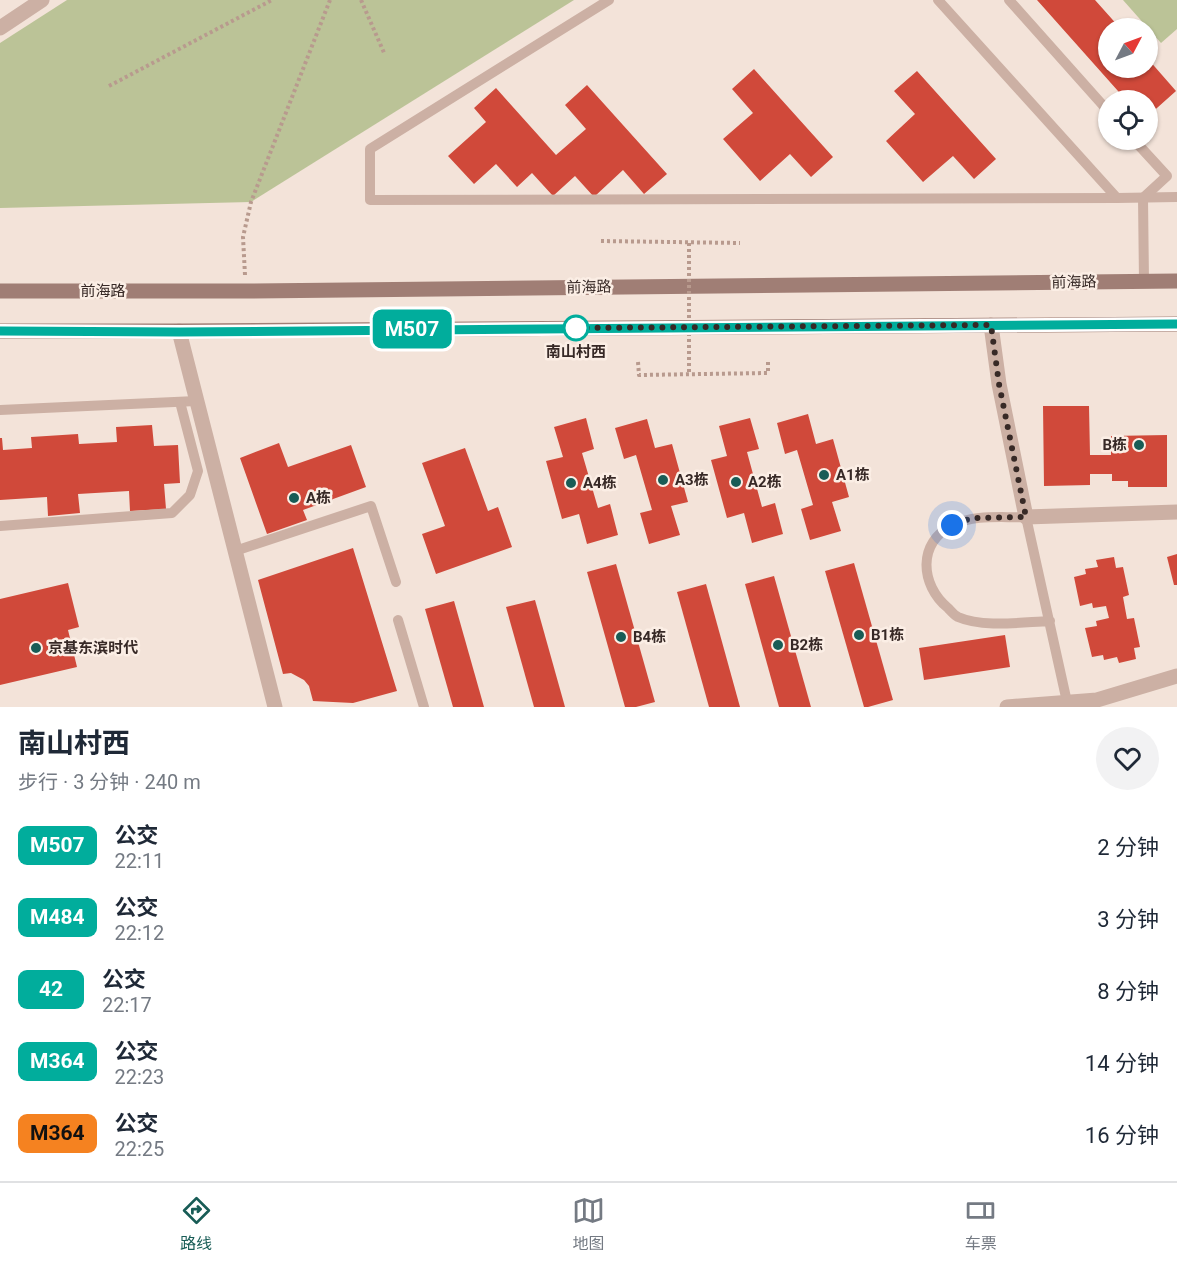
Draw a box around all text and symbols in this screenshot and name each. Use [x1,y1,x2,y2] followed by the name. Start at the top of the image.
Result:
[1098,18,1158,78] north arrow
[1098,18,1158,150] map controls
[1098,90,1158,150] button: locate
[1051,273,1097,291] street label: 前海路
[566,278,612,296] street label: 前海路
[80,282,126,300] street label: 前海路
[370,310,454,348] line badge: M507
[563,315,589,341] marker: 南山村西
[385,317,439,341] text: M507
[546,343,606,361] place label: 南山村西
[1102,436,1127,454] place label: B栋
[1132,438,1146,452] marker: B栋
[836,466,870,484] place label: A1栋
[817,468,831,482] marker: A1栋
[675,471,709,489] place label: A3栋
[656,473,670,487] marker: A3栋
[748,473,782,491] place label: A2栋
[583,474,617,492] place label: A4栋
[729,475,743,489] marker: A2栋
[564,476,578,490] marker: A4栋
[306,489,331,507] place label: A栋
[287,491,301,505] marker: A栋
[937,510,967,540] your location
[871,626,904,644] place label: B1栋
[633,628,666,646] place label: B4栋
[852,628,866,642] marker: B1栋
[614,630,628,644] marker: B4栋
[790,636,823,654] place label: B2栋
[771,638,785,652] marker: B2栋
[48,639,138,657] place label: 京基东滨时代
[29,641,43,655] marker: 京基东滨时代
[18,727,130,760] text: 南山村西
[1096,727,1159,790] button: heart
[18,770,201,794] text: 步行 · 3 分钟 · 240 m
[115,823,159,848] text: 公交
[30,833,85,857] text: M507
[1097,835,1159,860] text: 2 分钟
[115,849,164,873] text: 22:11
[115,895,159,920] text: 公交
[30,905,85,929] text: M484
[1097,907,1159,932] text: 3 分钟
[115,921,164,945] text: 22:12
[102,967,146,992] text: 公交
[39,977,63,1001] text: 42
[1097,979,1159,1004] text: 8 分钟
[102,993,152,1017] text: 22:17
[115,1039,159,1064] text: 公交
[30,1049,85,1073] text: M364
[1085,1051,1159,1076] text: 14 分钟
[115,1065,164,1089] text: 22:23
[115,1111,159,1136] text: 公交
[30,1121,85,1145] text: M364
[1085,1123,1159,1148] text: 16 分钟
[115,1137,164,1161] text: 22:25
[180,1194,213,1254] tab: 路线
[572,1194,605,1254] tab: 地图
[964,1194,997,1254] tab: 车票

